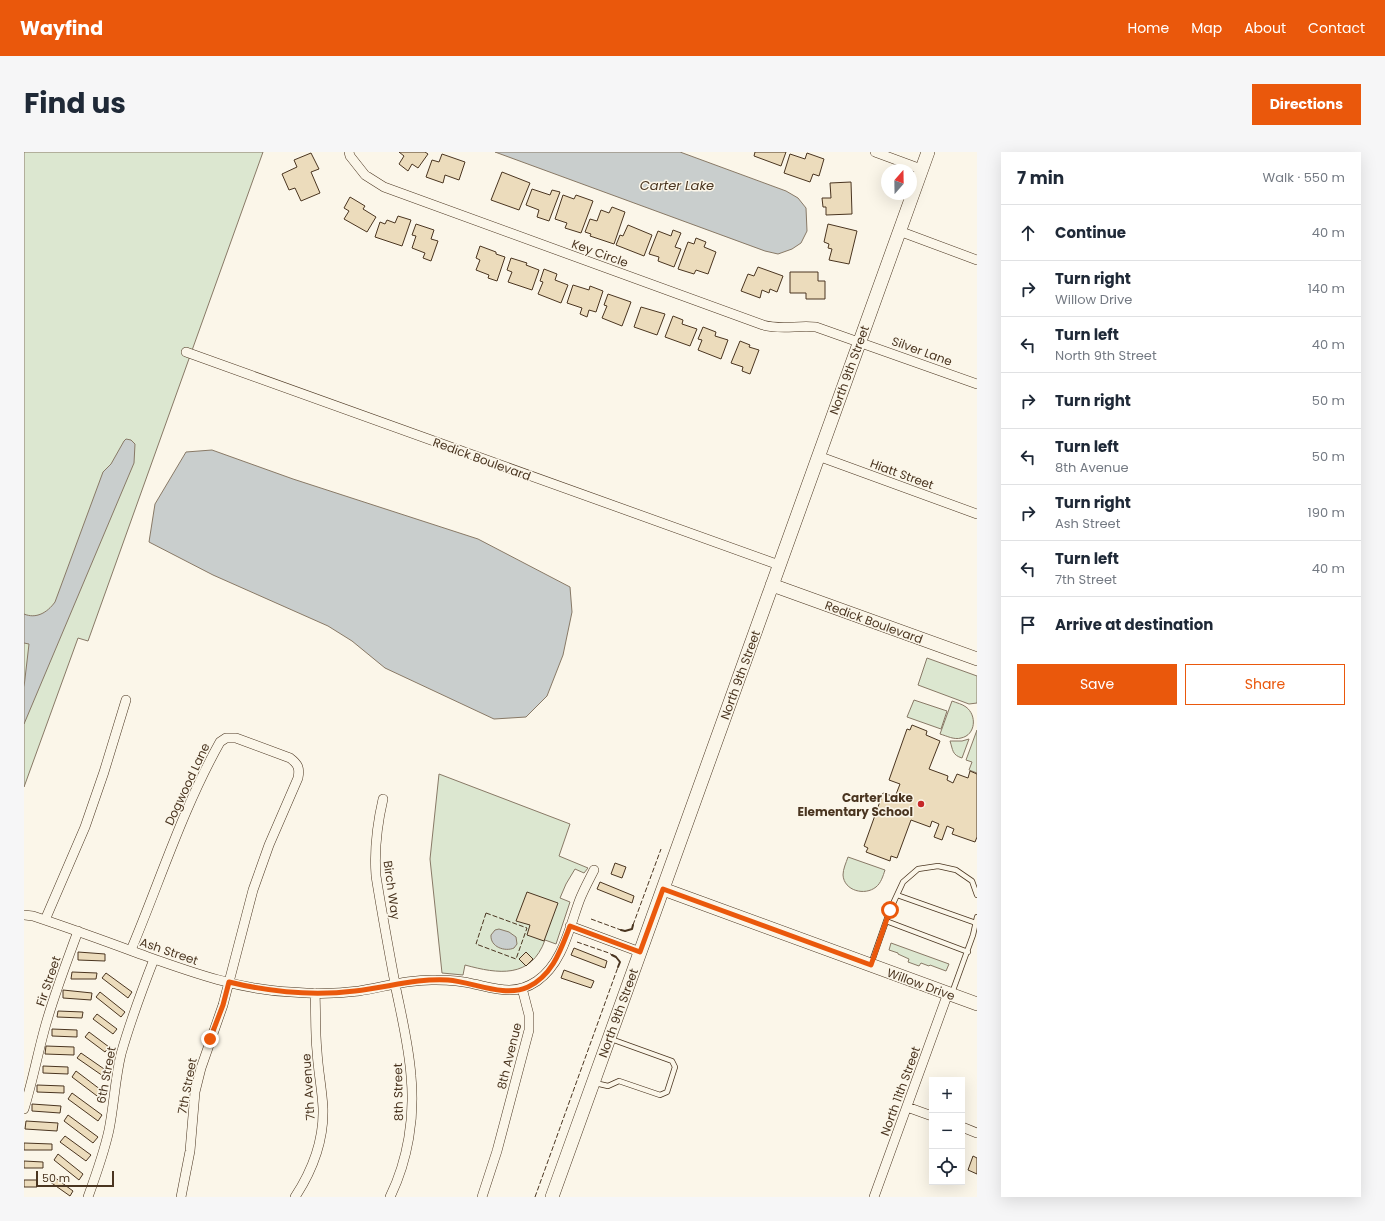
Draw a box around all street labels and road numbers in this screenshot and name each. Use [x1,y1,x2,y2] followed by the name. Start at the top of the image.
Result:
[569,235,631,271] street label: Key Circle
[825,323,873,417] street label: North 9th Street
[889,332,955,370] street label: Silver Lane
[431,433,533,485] street label: Redick Boulevard
[868,455,936,493] street label: Hiatt Street
[823,596,925,648] street label: Redick Boulevard
[716,628,764,722] street label: North 9th Street
[160,740,214,828] street label: Dogwood Lane
[379,859,405,921] street label: Birch Way
[138,933,200,969] street label: Ash Street
[32,954,64,1008] street label: Fir Street
[885,964,957,1004] street label: Willow Drive
[594,966,642,1060] street label: North 9th Street
[493,1021,525,1091] street label: 8th Avenue
[876,1044,924,1138] street label: North 11th Street
[92,1045,120,1105] street label: 6th Street
[297,1053,319,1121] street label: 7th Avenue
[173,1056,201,1116] street label: 7th Street
[389,1063,407,1121] street label: 8th Street

